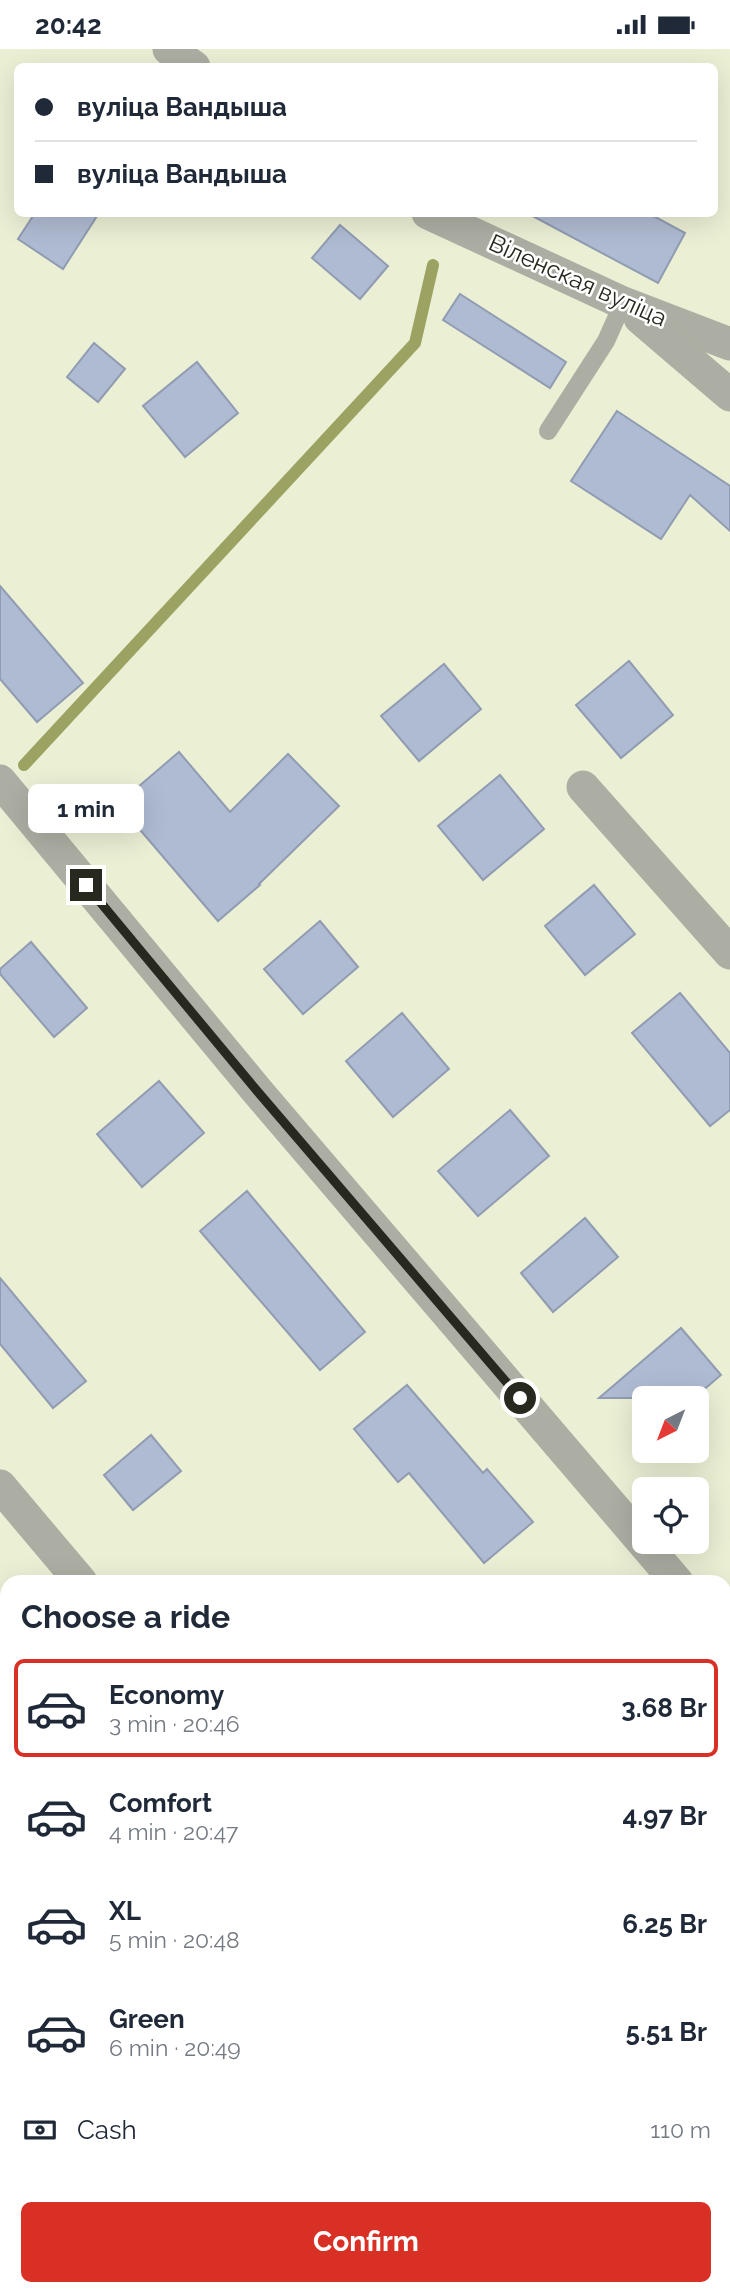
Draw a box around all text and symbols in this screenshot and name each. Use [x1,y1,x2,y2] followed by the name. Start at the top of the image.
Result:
[35,10,102,40] text: 20:42
[77,92,287,122] text: вуліца Вандыша
[77,159,287,189] text: вуліца Вандыша
[484,228,672,332] street label: Віленская вуліца
[28,783,144,833] callout: 1 min
[57,795,115,822] text: 1 min
[70,869,102,901] route end
[504,1382,536,1414] route start
[632,1386,709,1463] north arrow
[632,1386,709,1554] map controls
[632,1477,709,1554] button: locate
[21,1598,230,1635] text: Choose a ride
[25,1677,88,1740] icon: car
[109,1680,224,1710] text: Economy
[621,1693,707,1723] text: 3.68 Br
[109,1710,240,1737] text: 3 min · 20:46
[25,1785,88,1848] icon: car
[109,1788,212,1818] text: Comfort
[622,1801,707,1831] text: 4.97 Br
[109,1818,238,1845] text: 4 min · 20:47
[25,1893,88,1956] icon: car
[109,1896,141,1926] text: XL
[622,1909,707,1939] text: 6.25 Br
[109,1926,240,1953] text: 5 min · 20:48
[25,2001,88,2064] icon: car
[109,2004,185,2034] text: Green
[626,2017,707,2047] text: 5.51 Br
[109,2034,241,2061] text: 6 min · 20:49
[21,2111,59,2149] icon: cash
[77,2115,137,2145] text: Cash
[650,2116,711,2143] text: 110 m
[21,2202,711,2282] button: Confirm

